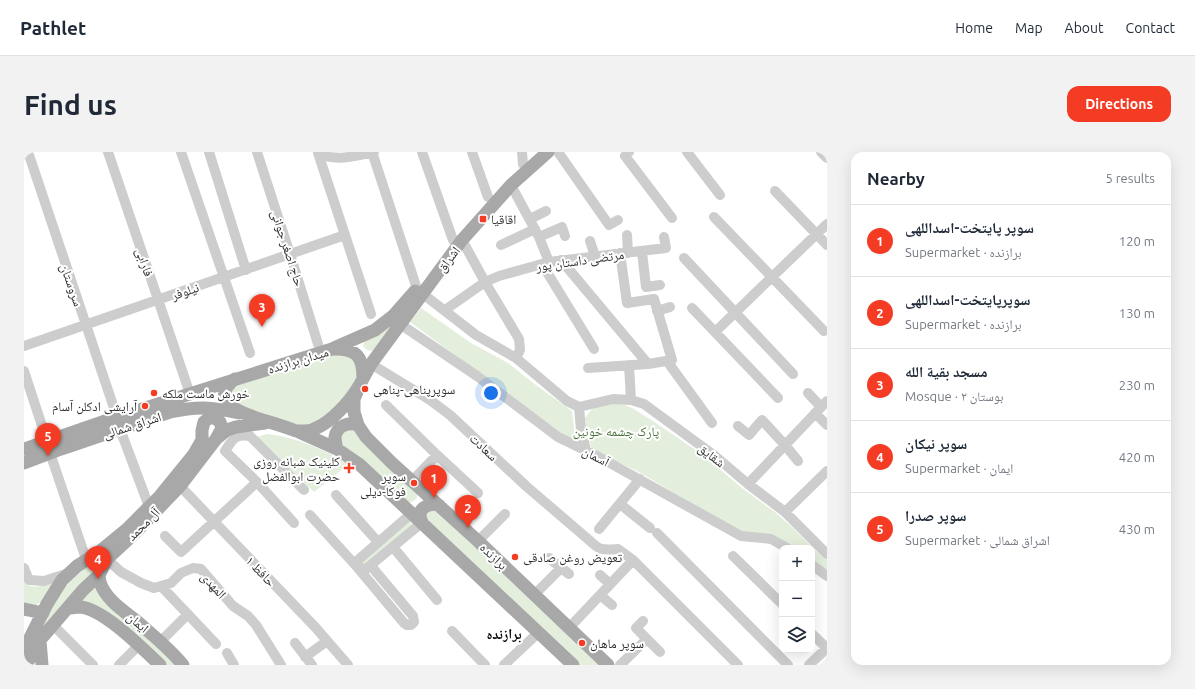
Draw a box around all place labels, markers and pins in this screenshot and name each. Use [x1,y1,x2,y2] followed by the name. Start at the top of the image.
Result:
[491,212,516,227] place label: اقاقیا
[478,214,488,224] marker: اقاقیا
[249,294,275,327] pin: 3
[373,382,455,398] place label: سوپرپناهی-پناهی
[360,384,370,394] marker: سوپرپناهی-پناهی
[162,386,250,402] place label: خورش ماست ملکه
[149,388,159,398] marker: خورش ماست ملکه
[52,399,138,415] place label: آرایشی ادکلن آسام
[140,401,150,411] marker: آرایشی ادکلن آسام
[35,423,61,456] pin: 5
[253,454,341,485] place label: کلینیک شبانه روزی حضرت ابوالفضل
[343,462,355,474] marker: کلینیک شبانه روزی حضرت ابوالفضل
[421,465,447,498] pin: 1
[360,469,406,500] place label: سوپر فوکا-دیلی
[409,478,419,488] marker: سوپر فوکا-دیلی
[455,495,481,528] pin: 2
[85,546,111,579] pin: 4
[523,550,622,566] place label: تعویض روغن صادقی
[510,552,520,562] marker: تعویض روغن صادقی
[590,636,644,652] place label: سوپر ماهان
[577,638,587,648] marker: سوپر ماهان

